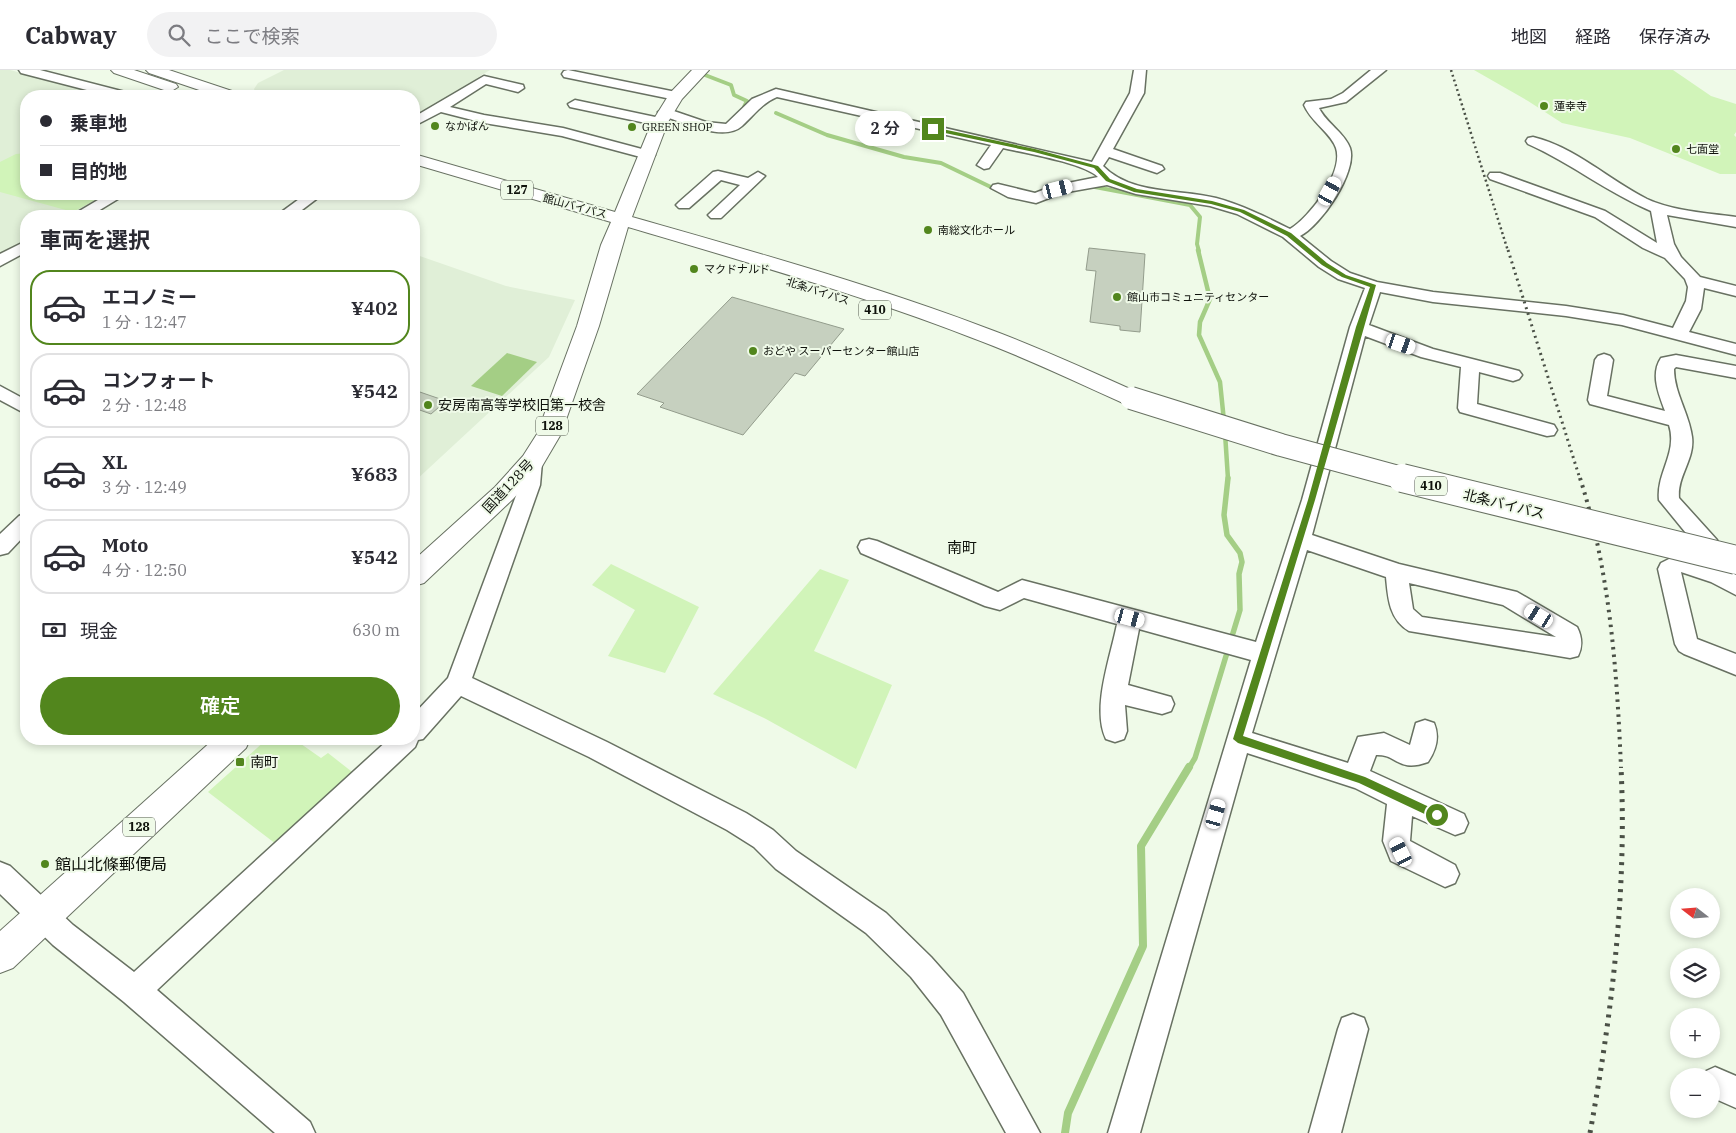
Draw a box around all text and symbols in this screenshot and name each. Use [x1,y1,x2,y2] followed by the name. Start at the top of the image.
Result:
[147,12,497,57] search box
[25,19,117,51] text: Cabway
[165,21,193,49] icon: search
[205,24,300,48] text: ここで検索
[1511,25,1547,48] text: 地図
[1575,25,1611,48] text: 経路
[1639,25,1711,48] text: 保存済み
[1554,99,1587,113] place label: 蓮幸寺
[1538,100,1550,112] marker: 蓮幸寺
[70,111,127,135] text: 乗車地
[856,112,916,146] callout: 2 分
[870,118,900,138] text: 2 分
[922,118,944,140] route end
[445,119,489,133] place label: なかぱん
[429,120,441,132] marker: なかぱん
[642,120,713,134] place label: GREEN SHOP
[626,121,638,133] marker: GREEN SHOP
[1686,142,1719,156] place label: 七面堂
[1670,143,1682,155] marker: 七面堂
[70,159,127,183] text: 目的地
[1316,174,1343,208] car
[1041,178,1074,200] car
[501,180,533,200] road number: 127
[541,191,609,221] street label: 館山バイパス
[938,223,1015,237] place label: 南総文化ホール
[922,224,934,236] marker: 南総文化ホール
[40,225,150,254] text: 車両を選択
[704,262,770,276] place label: マクドナルド
[688,263,700,275] marker: マクドナルド
[785,274,851,308] street label: 北条バイパス
[42,285,87,330] icon: car
[102,285,197,309] text: エコノミー
[1127,290,1269,304] place label: 館山市コミュニティセンター
[1111,291,1123,303] marker: 館山市コミュニティセンター
[351,296,398,320] text: ¥402
[859,300,891,320] road number: 410
[102,312,187,332] text: 1 分 · 12:47
[1384,332,1417,356] car
[763,344,919,358] place label: おどや スーパーセンター館山店
[747,345,759,357] marker: おどや スーパーセンター館山店
[42,368,87,413] icon: car
[102,368,215,392] text: コンフォート
[351,379,398,403] text: ¥542
[102,395,187,415] text: 2 分 · 12:48
[438,396,606,414] place label: 安房南高等学校旧第一校舎
[422,399,434,411] marker: 安房南高等学校旧第一校舎
[536,416,568,436] road number: 128
[102,450,128,474] text: XL
[42,451,87,496] icon: car
[479,455,537,517] street label: 国道128号
[351,462,398,486] text: ¥683
[1415,476,1447,496] road number: 410
[102,477,187,497] text: 3 分 · 12:49
[1461,485,1547,523] street label: 北条バイパス
[102,533,148,557] text: Moto
[42,534,87,579] icon: car
[947,538,977,557] district label: 南町
[351,545,398,569] text: ¥542
[102,560,187,580] text: 4 分 · 12:50
[1522,602,1555,630] car
[1113,607,1146,629] car
[40,616,68,644] icon: cash
[80,619,118,643] text: 現金
[352,620,400,640] text: 630 m
[40,677,400,735] button: 確定
[250,753,278,771] place label: 南町
[234,756,246,768] marker: 南町
[1204,798,1227,830] car
[1426,804,1448,826] route start
[123,818,155,836] road number: 128
[1387,835,1414,869] car
[55,854,167,874] place label: 館山北條郵便局
[39,858,51,870] marker: 館山北條郵便局
[1670,888,1720,938] north arrow
[1670,888,1720,1118] map controls
[1670,948,1720,998] button: layers
[1670,1008,1720,1058] button: +
[1670,1068,1720,1118] button: −

